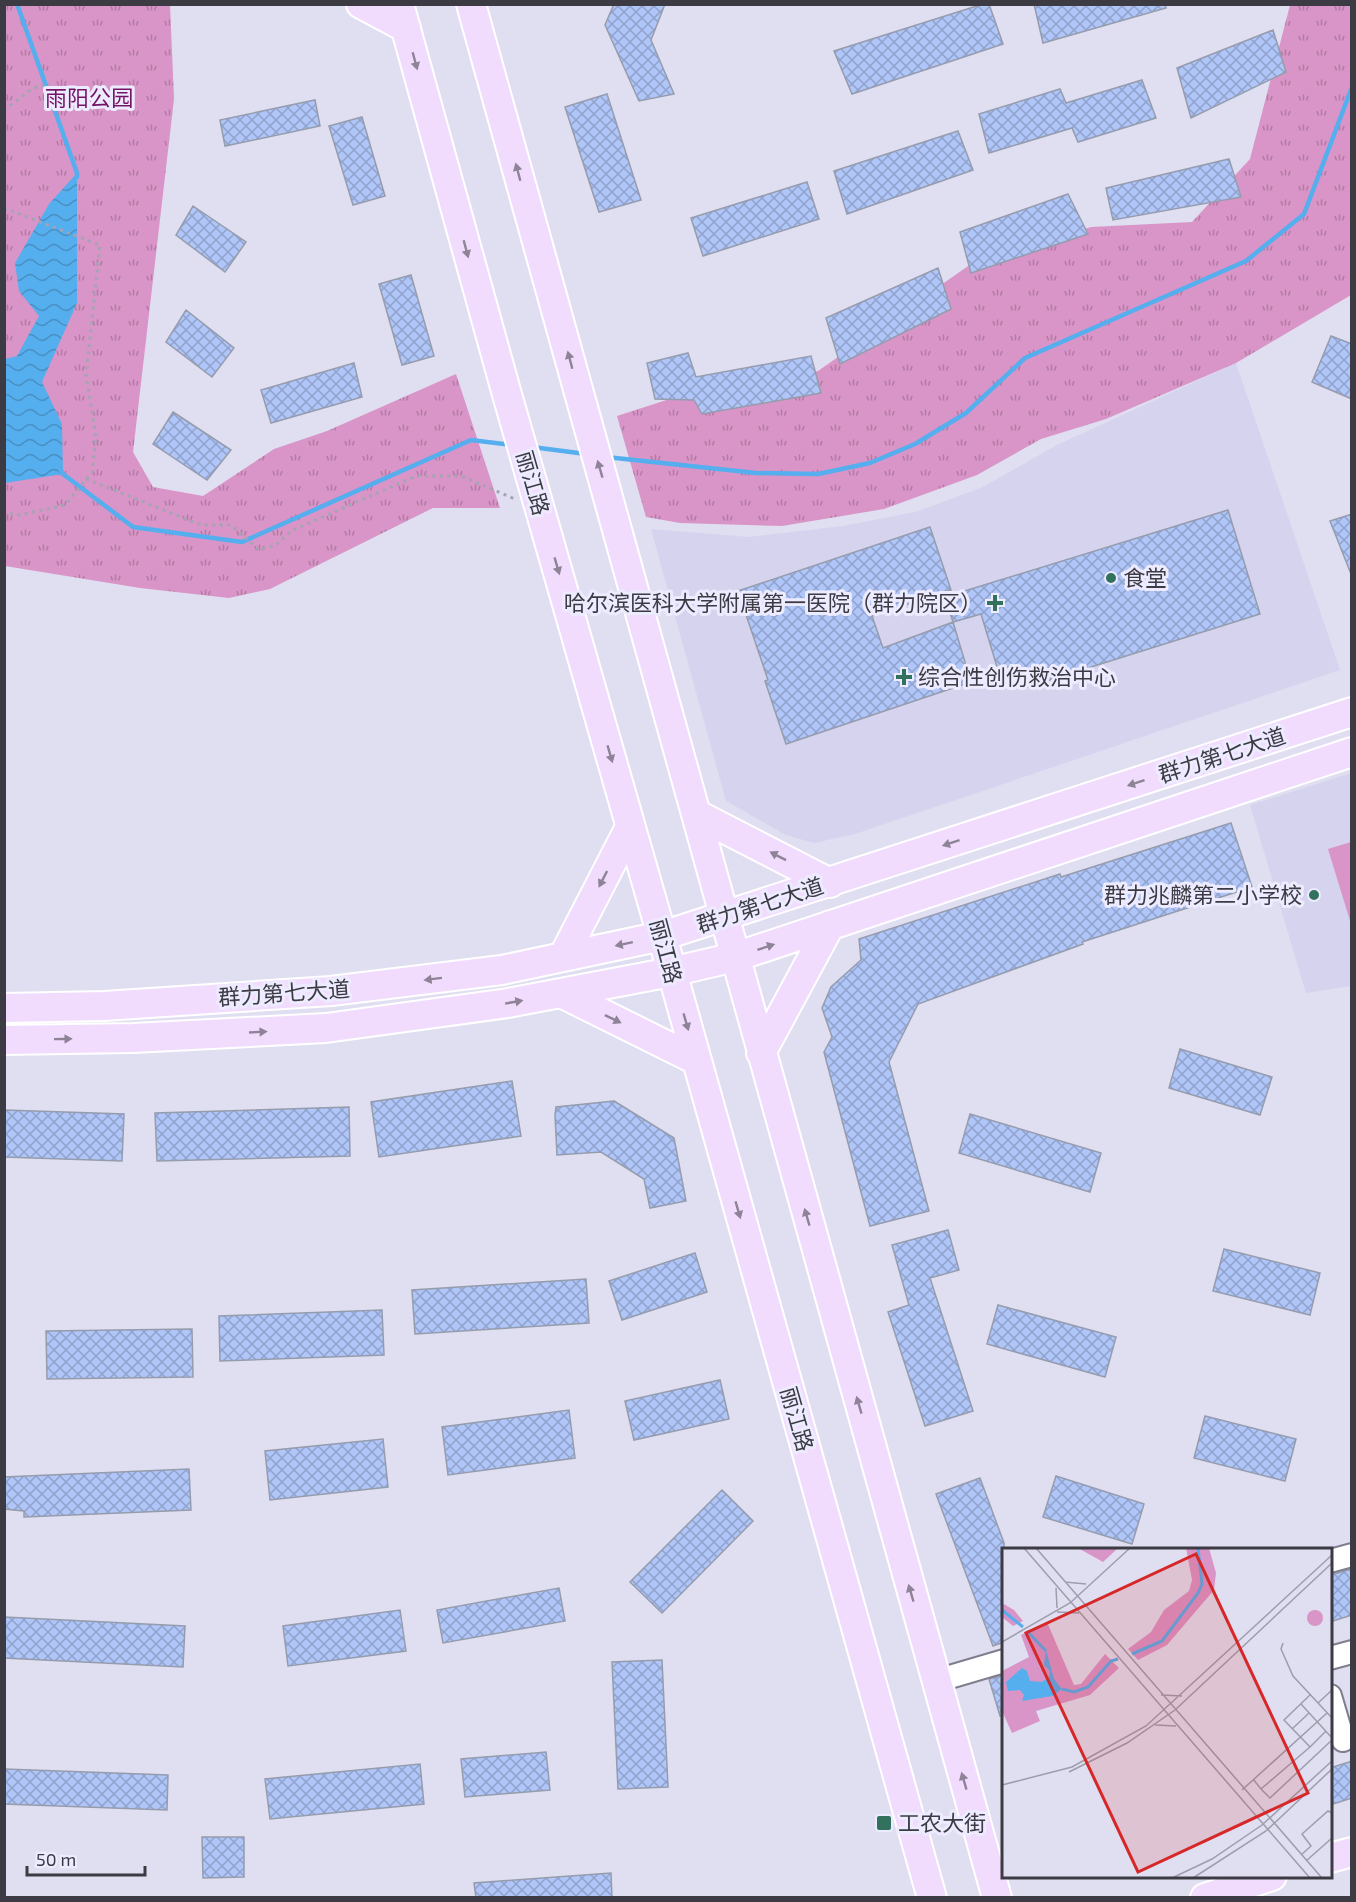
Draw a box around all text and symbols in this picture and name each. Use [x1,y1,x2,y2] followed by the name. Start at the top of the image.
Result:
[410,52,420,70] one-way arrow
[45,84,133,110] park label: 雨阳公园
[513,163,522,181] one-way arrow
[462,240,472,258] one-way arrow
[564,351,574,369] one-way arrow
[512,447,556,518] street label: 丽江路
[595,460,604,478] one-way arrow
[553,557,562,575] one-way arrow
[1123,564,1167,590] place label: 食堂
[1104,571,1118,585] marker: 食堂
[564,589,982,615] place label: 哈尔滨医科大学附属第一医院（群力院区）
[986,594,1004,612] marker: 哈尔滨医科大学附属第一医院（群力院区）
[918,663,1116,689] place label: 综合性创伤救治中心
[895,668,913,686] marker: 综合性创伤救治中心
[1155,721,1288,787] street label: 群力第七大道
[606,745,615,763] one-way arrow
[1127,779,1145,788] one-way arrow
[942,839,960,849] one-way arrow
[769,851,786,861] one-way arrow
[599,871,608,888] one-way arrow
[693,871,826,937] street label: 群力第七大道
[1104,881,1302,907] place label: 群力兆麟第二小学校
[1307,888,1321,902] marker: 群力兆麟第二小学校
[646,915,688,986] street label: 丽江路
[615,940,634,949] one-way arrow
[757,941,775,951] one-way arrow
[217,974,351,1010] street label: 群力第七大道
[423,974,442,983] one-way arrow
[505,997,524,1006] one-way arrow
[681,1013,691,1032] one-way arrow
[605,1014,622,1024] one-way arrow
[248,1027,267,1036] one-way arrow
[53,1035,72,1044] one-way arrow
[734,1201,744,1219] one-way arrow
[802,1208,811,1226] one-way arrow
[776,1383,820,1454] street label: 丽江路
[854,1396,863,1414] one-way arrow
[1002,1548,1332,1878] inset map
[906,1584,915,1602] one-way arrow
[959,1772,968,1790] one-way arrow
[898,1809,986,1835] place label: 工农大街
[875,1814,893,1832] marker: 工农大街
[27,1839,146,1877] scale bar
[36,1848,76,1870] text: 50 m

